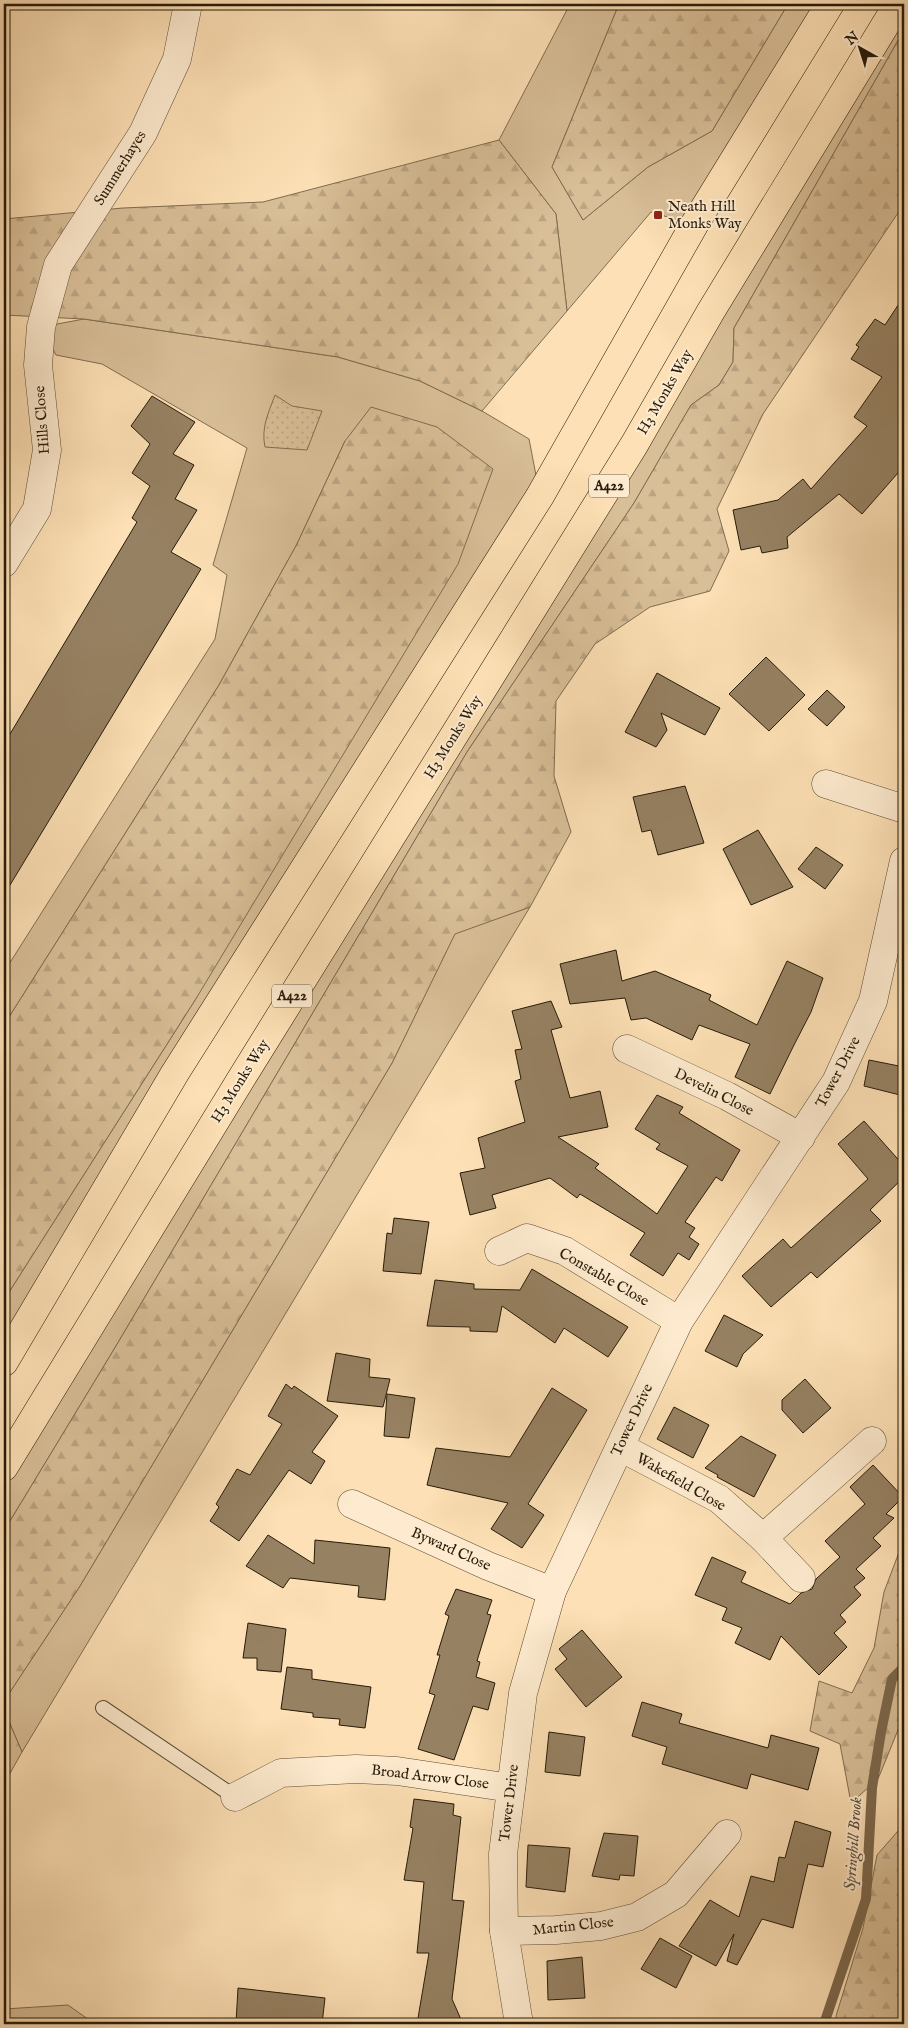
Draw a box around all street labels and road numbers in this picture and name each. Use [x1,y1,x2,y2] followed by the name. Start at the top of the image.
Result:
[90,127,150,209] street label: Summerhayes
[633,345,697,438] street label: H3 Monks Way
[30,385,54,455] street label: Hills Close
[589,474,629,498] road number: A422
[420,691,487,782] street label: H3 Monks Way
[272,984,312,1008] road number: A422
[811,1033,865,1111] street label: Tower Drive
[207,1035,274,1126] street label: H3 Monks Way
[671,1064,757,1120] street label: Develin Close
[556,1244,652,1310] street label: Constable Close
[607,1381,657,1459] street label: Tower Drive
[633,1449,729,1515] street label: Wakefield Close
[408,1523,494,1575] street label: Byward Close
[370,1760,490,1794] street label: Broad Arrow Close
[495,1763,523,1843] street label: Tower Drive
[531,1912,615,1940] street label: Martin Close

